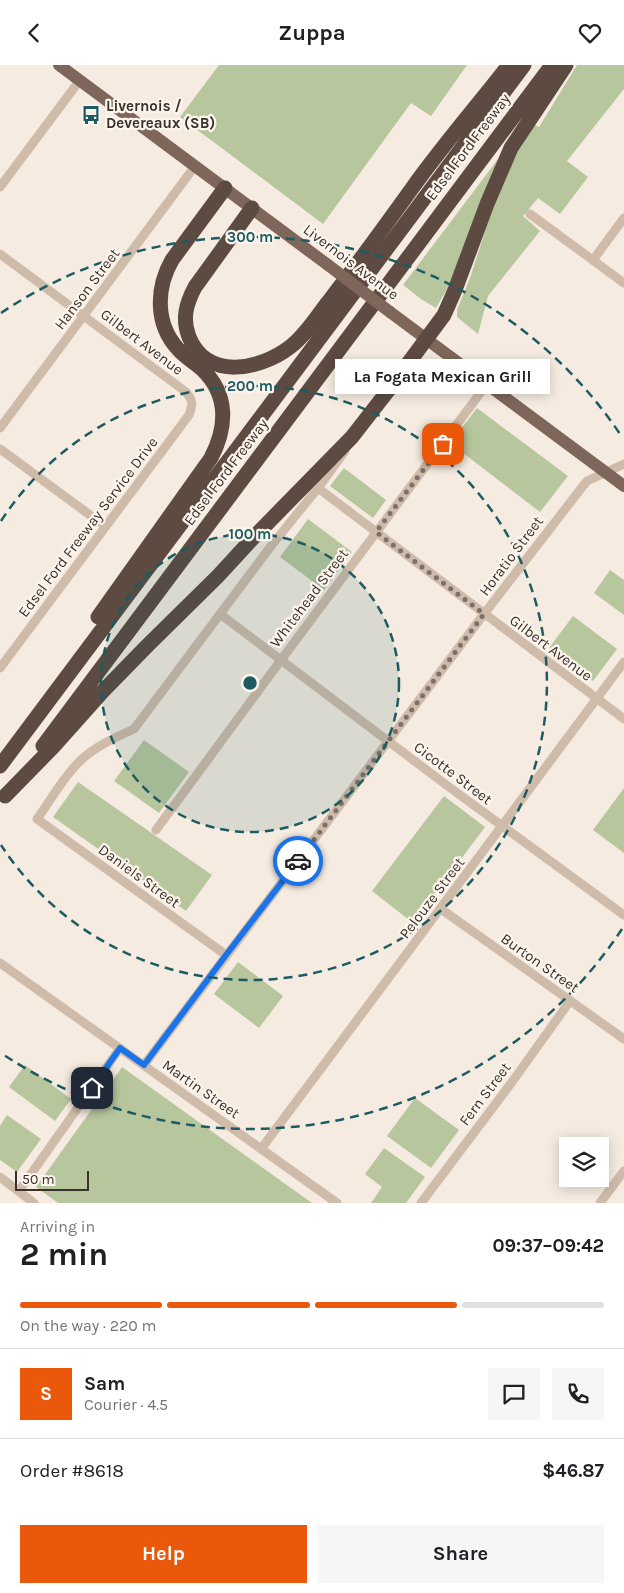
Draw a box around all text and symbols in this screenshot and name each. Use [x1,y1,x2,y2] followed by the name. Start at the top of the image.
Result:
[20,19,48,47] icon: back
[576,19,604,47] icon: heart
[278,20,346,46] text: Zuppa
[422,90,514,204] street label: Edsel Ford Freeway
[106,97,215,132] place label: Livernois / Devereaux (SB)
[80,104,102,126] bus stop icon: Livernois / Devereaux (SB)
[300,220,402,304] street label: Livernois Avenue
[227,228,273,246] text: 300 m
[51,244,124,333] street label: Hanson Street
[97,305,187,379] street label: Gilbert Avenue
[336,359,550,394] callout: La Fogata Mexican Grill
[354,367,531,386] text: La Fogata Mexican Grill
[227,377,273,395] text: 200 m
[180,415,272,529] street label: Edsel Ford Freeway
[422,423,464,465] pin
[429,430,457,458] icon: bag
[14,433,162,621] street label: Edsel Ford Freeway Service Drive
[475,512,547,599] street label: Horatio Street
[229,525,271,543] text: 100 m
[266,545,352,651] street label: Whitehead Street
[506,611,596,685] street label: Gilbert Avenue
[241,674,259,692] centre of rings
[410,738,496,808] street label: Cicotte Street
[273,836,323,886] courier
[95,840,183,912] street label: Daniels Street
[284,847,312,875] icon: car
[396,854,469,942] street label: Pelouze Street
[497,929,583,997] street label: Burton Street
[159,1056,243,1122] street label: Martin Street
[455,1059,515,1129] street label: Fern Street
[71,1067,113,1109] pin
[78,1074,106,1102] icon: home
[559,1137,609,1187] map controls
[559,1137,609,1187] button: layers
[15,1168,89,1191] scale bar
[22,1171,55,1188] text: 50 m
[20,1217,95,1236] text: Arriving in
[492,1235,604,1257] text: 09:37–09:42
[20,1236,108,1273] text: 2 min
[20,1316,157,1335] text: On the way · 220 m
[488,1368,540,1420] button: chat
[552,1368,604,1420] button: phone
[84,1373,125,1395] text: Sam
[40,1383,52,1405] text: S
[84,1395,168,1414] text: Courier · 4.5
[20,1460,124,1482] text: Order #8618
[542,1460,604,1482] text: $46.87
[20,1525,307,1583] button: Help
[317,1525,604,1583] button: Share

